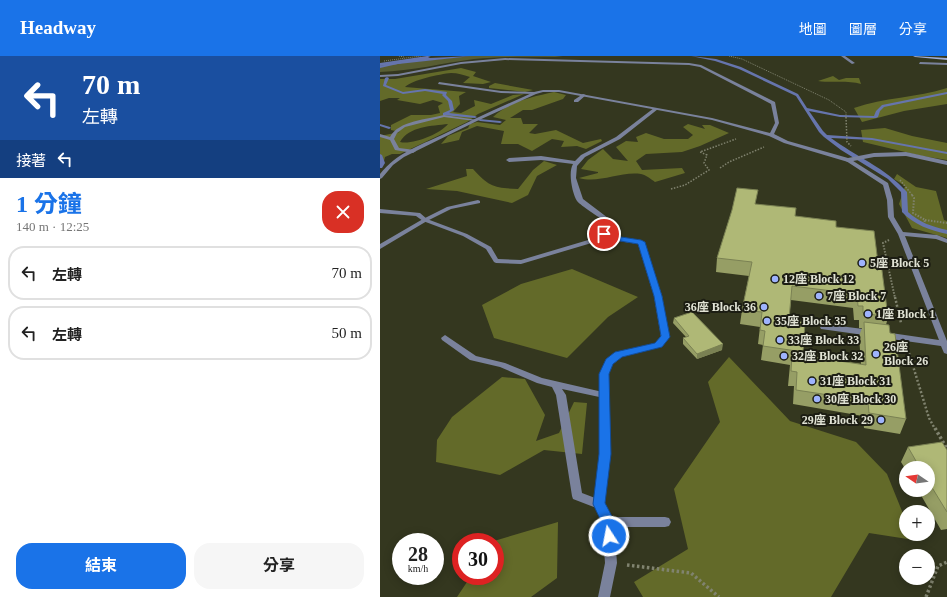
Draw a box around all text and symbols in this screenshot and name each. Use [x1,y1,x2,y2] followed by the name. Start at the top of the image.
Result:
[20,17,96,38] text: Headway
[799,22,827,37] text: 地圖
[849,22,877,37] text: 圖層
[899,22,927,37] text: 分享
[82,69,140,100] text: 70 m
[16,72,68,124] icon: left
[82,107,118,127] text: 左轉
[54,148,76,170] icon: left
[16,153,46,169] text: 接著
[16,191,82,217] text: 1 分鐘
[322,191,364,233] button: close
[587,217,621,251] pin
[16,219,89,234] text: 140 m · 12:25
[593,223,615,245] icon: arrive
[870,256,929,270] place label: 5座 Block 5
[857,258,867,268] marker: 5座 Block 5
[18,262,40,284] icon: left
[332,265,362,281] text: 70 m
[52,267,82,283] text: 左轉
[783,272,854,286] place label: 12座 Block 12
[770,274,780,284] marker: 12座 Block 12
[827,289,886,303] place label: 7座 Block 7
[814,291,824,301] marker: 7座 Block 7
[685,300,756,314] place label: 36座 Block 36
[759,302,769,312] marker: 36座 Block 36
[876,307,935,321] place label: 1座 Block 1
[863,309,873,319] marker: 1座 Block 1
[775,314,846,328] place label: 35座 Block 35
[762,316,772,326] marker: 35座 Block 35
[18,322,40,344] icon: left
[332,325,362,341] text: 50 m
[52,327,82,343] text: 左轉
[788,333,859,347] place label: 33座 Block 33
[775,335,785,345] marker: 33座 Block 33
[884,340,928,368] place label: 26座 Block 26
[792,349,863,363] place label: 32座 Block 32
[871,349,881,359] marker: 26座 Block 26
[779,351,789,361] marker: 32座 Block 32
[820,374,891,388] place label: 31座 Block 31
[807,376,817,386] marker: 31座 Block 31
[825,392,896,406] place label: 30座 Block 30
[812,394,822,404] marker: 30座 Block 30
[802,413,873,427] place label: 29座 Block 29
[876,415,886,425] marker: 29座 Block 29
[899,461,935,497] north arrow
[899,461,935,585] map controls
[899,505,935,541] button: +
[588,515,630,557] position arrow
[452,533,504,585] speed limit sign: 30
[16,543,186,589] button: 結束
[194,543,364,589] button: 分享
[408,543,428,565] text: 28
[899,549,935,585] button: −
[408,563,428,574] text: km/h

